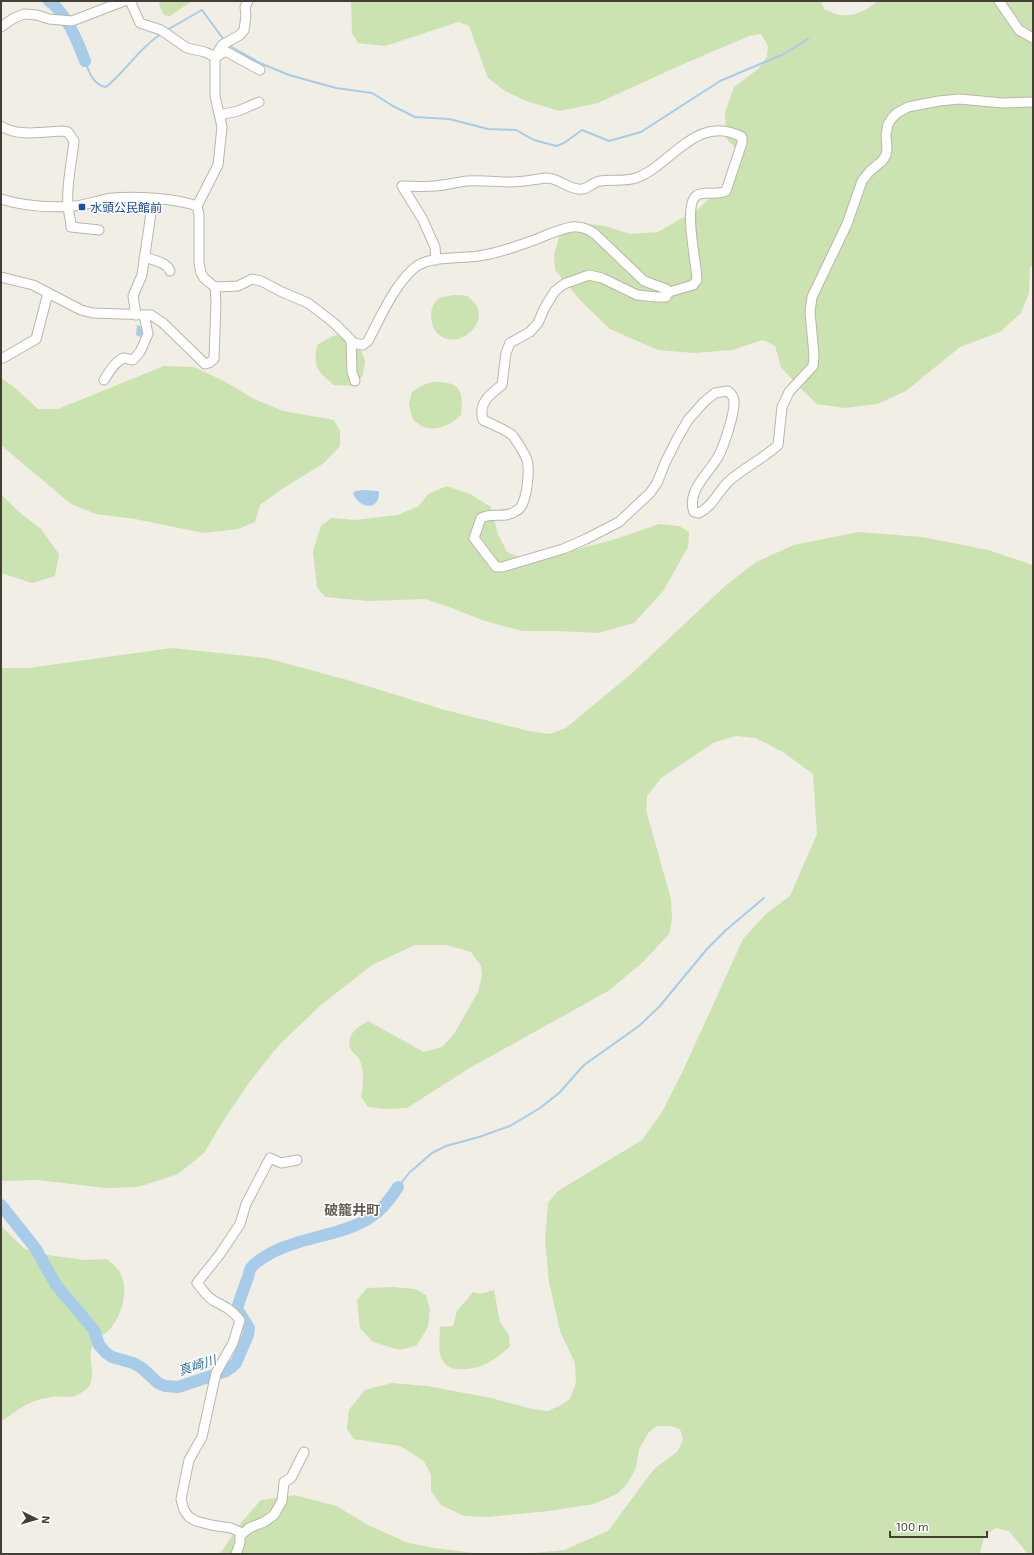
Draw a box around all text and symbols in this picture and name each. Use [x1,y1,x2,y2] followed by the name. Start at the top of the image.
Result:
[90,200,162,214] place label: 水頭公民館前
[77,202,87,212] marker: 水頭公民館前
[324,1201,380,1218] district label: 破籠井町
[176,1351,220,1379] water label: 真崎川
[16,1499,56,1539] north arrow
[890,1513,987,1539] scale bar
[40,1515,53,1524] text: N
[896,1519,928,1533] text: 100 m

